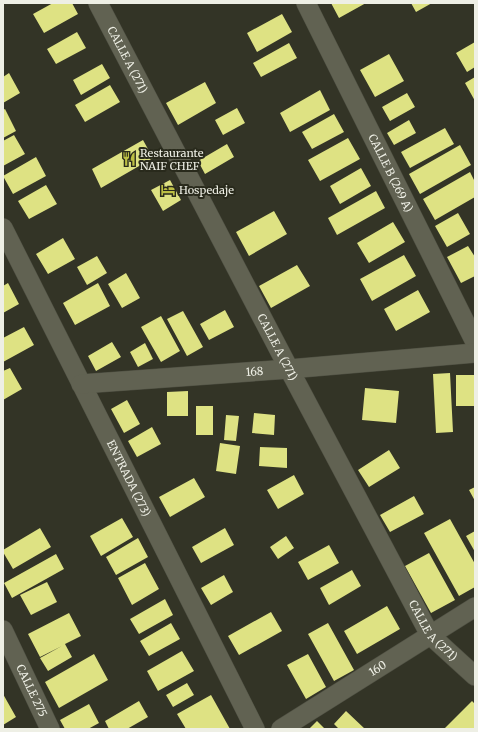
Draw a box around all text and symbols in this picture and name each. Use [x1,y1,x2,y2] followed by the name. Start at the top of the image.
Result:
[104,24,151,95] street label: CALLE A (271)
[365,132,416,214] street label: CALLE B (269 A)
[140,146,204,173] place label: Restaurante NAIF CHEF
[121,151,137,167] restaurant icon: Restaurante NAIF CHEF
[160,182,176,198] hotel icon: Hospedaje
[179,183,234,197] place label: Hospedaje
[254,311,301,383] street label: CALLE A (271)
[245,364,264,379] street label: 168
[104,438,154,519] street label: ENTRADA (273)
[406,598,460,664] street label: CALLE A (271)
[366,658,389,679] street label: 160
[13,662,50,719] street label: CALLE 275

